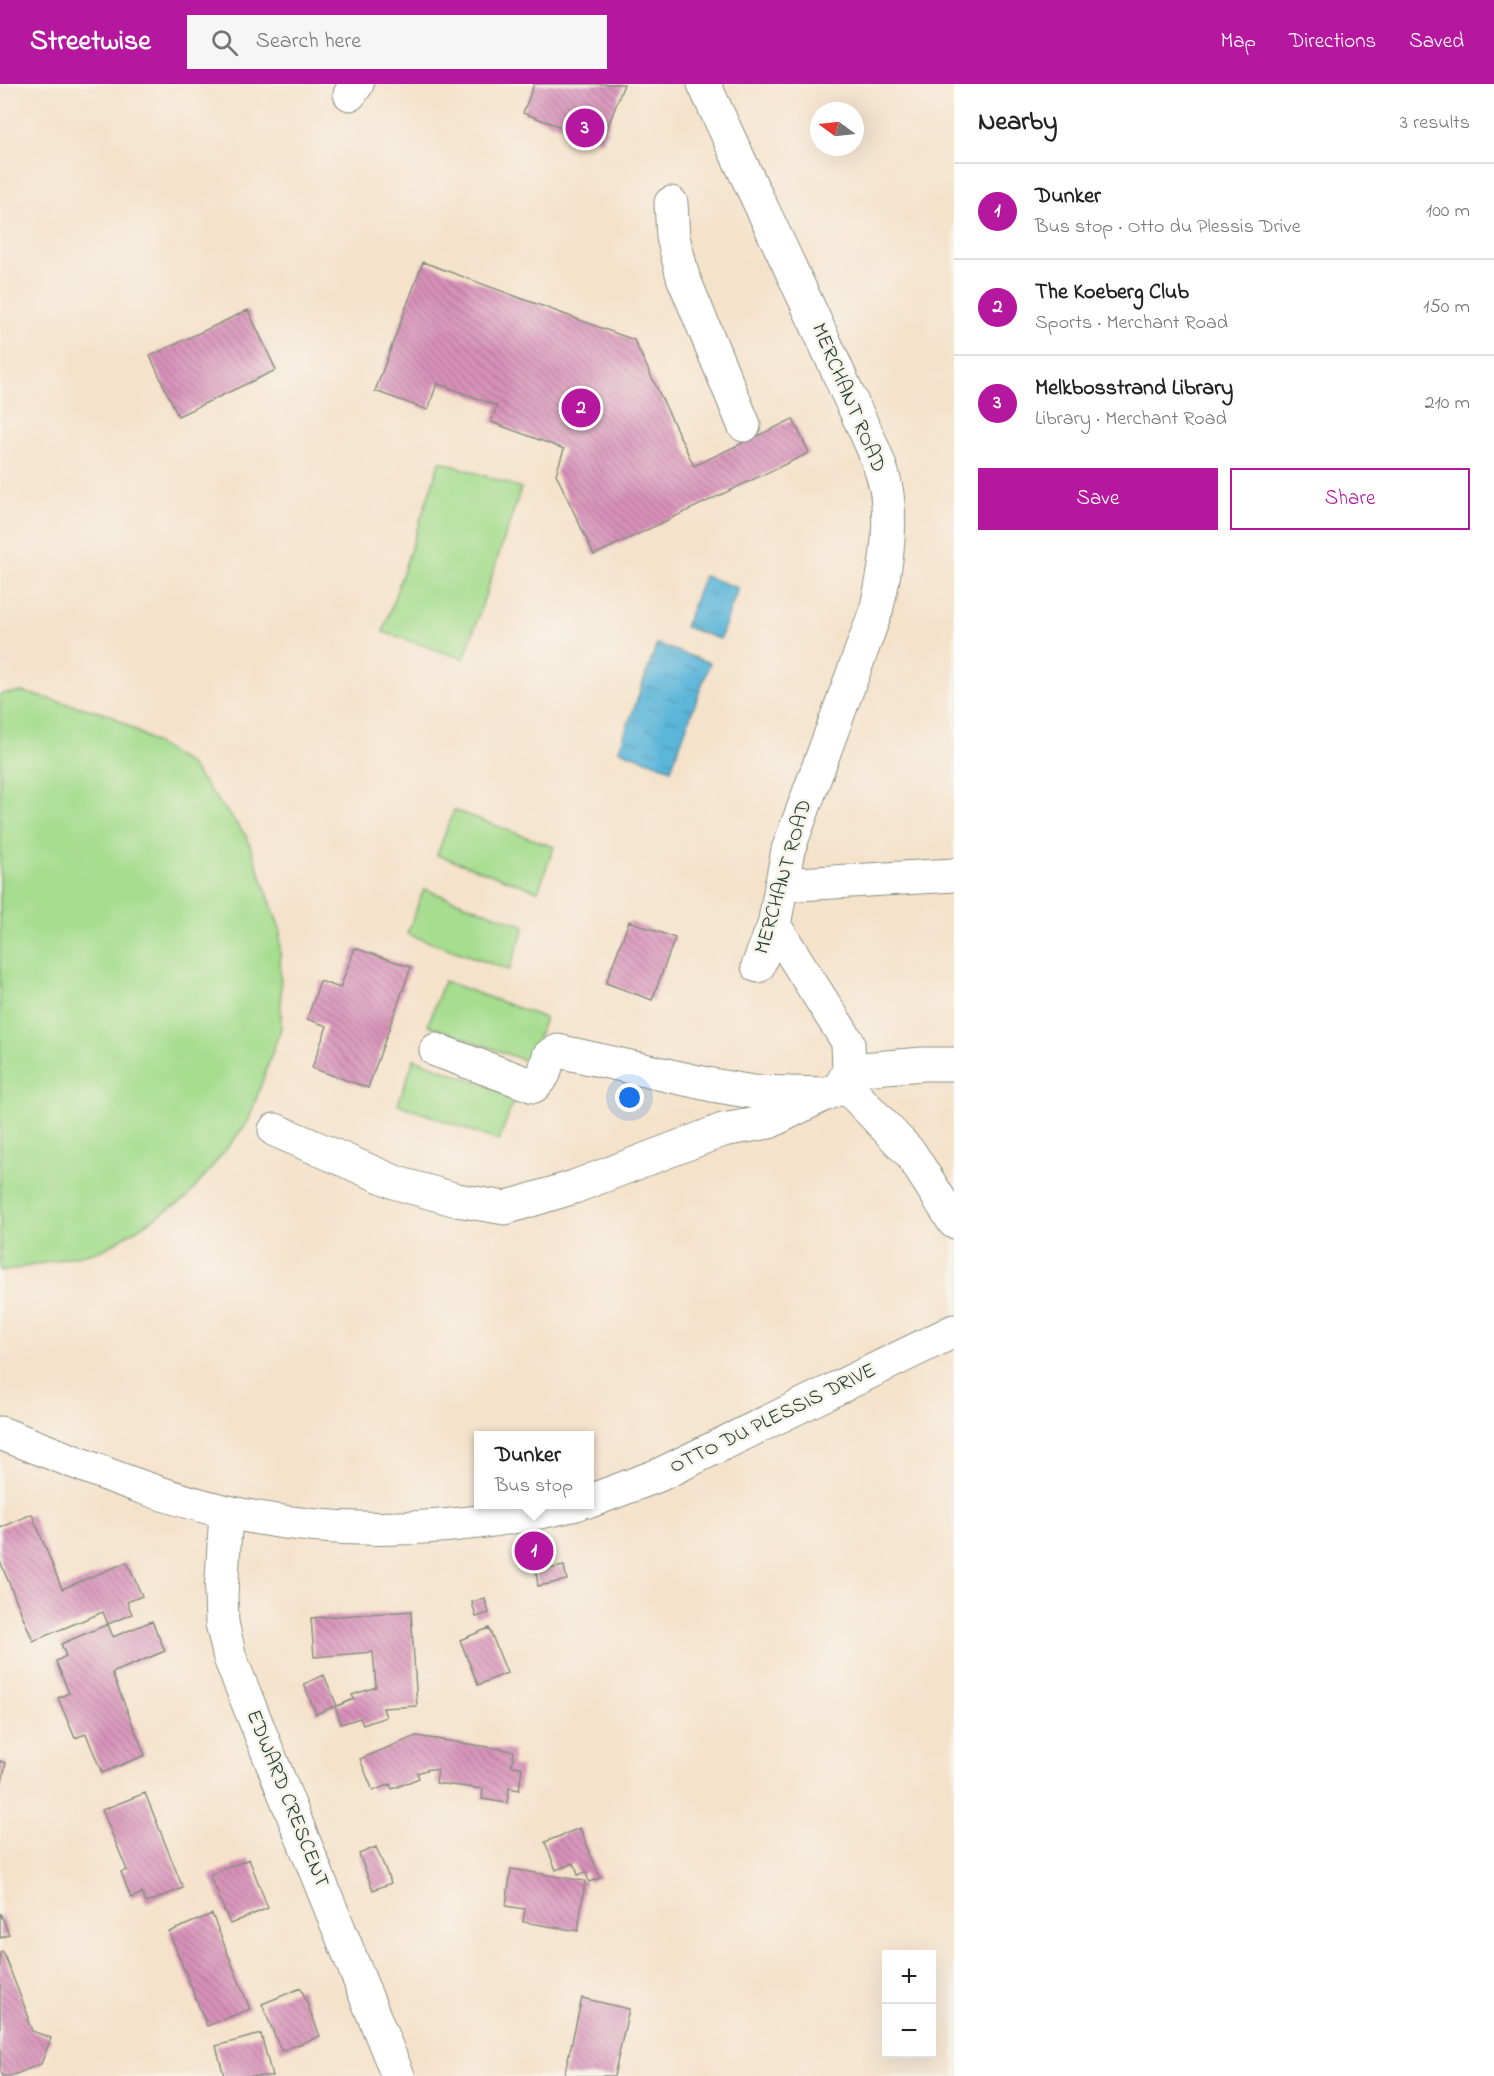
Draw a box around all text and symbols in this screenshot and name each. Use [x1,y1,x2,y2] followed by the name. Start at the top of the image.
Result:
[187,15,607,69] search box
[30,22,151,63] text: Streetwise
[208,26,241,59] icon: search
[256,26,361,58] text: Search here
[1220,27,1256,57] text: Map
[1289,27,1376,57] text: Directions
[1409,27,1464,57] text: Saved
[810,102,864,156] north arrow
[978,104,1057,142] text: Nearby
[566,106,604,150] pin: 3
[1400,109,1470,138] text: 3 results
[1035,181,1101,213] text: Dunker
[994,197,1001,226] text: 1
[1426,197,1470,226] text: 100 m
[1035,213,1301,242] text: Bus stop · Otto du Plessis Drive
[1035,277,1189,309] text: The Koeberg Club
[993,293,1002,322] text: 2
[1423,293,1470,322] text: 150 m
[1035,309,1228,338] text: Sports · Merchant Road
[803,319,893,477] street label: MERCHANT ROAD
[1035,373,1233,405] text: Melkbosstrand Library
[562,386,600,430] pin: 2
[993,389,1002,418] text: 3
[1425,389,1470,418] text: 210 m
[1035,405,1227,434] text: Library · Merchant Road
[978,468,1218,530] button: Save
[1230,468,1470,530] button: Share
[748,796,820,958] street label: MERCHANT ROAD
[615,1083,644,1112] your location
[665,1356,881,1482] street label: OTTO DU PLESSIS DRIVE
[474,1431,594,1509] popup
[495,1440,561,1472] text: Dunker
[495,1472,573,1501] text: Bus stop
[514,1528,554,1574] pin: 1
[238,1706,336,1892] street label: EDWARD CRESCENT
[882,1950,936,2058] map controls
[882,1950,936,2004] button: +
[882,2004,936,2058] button: −

